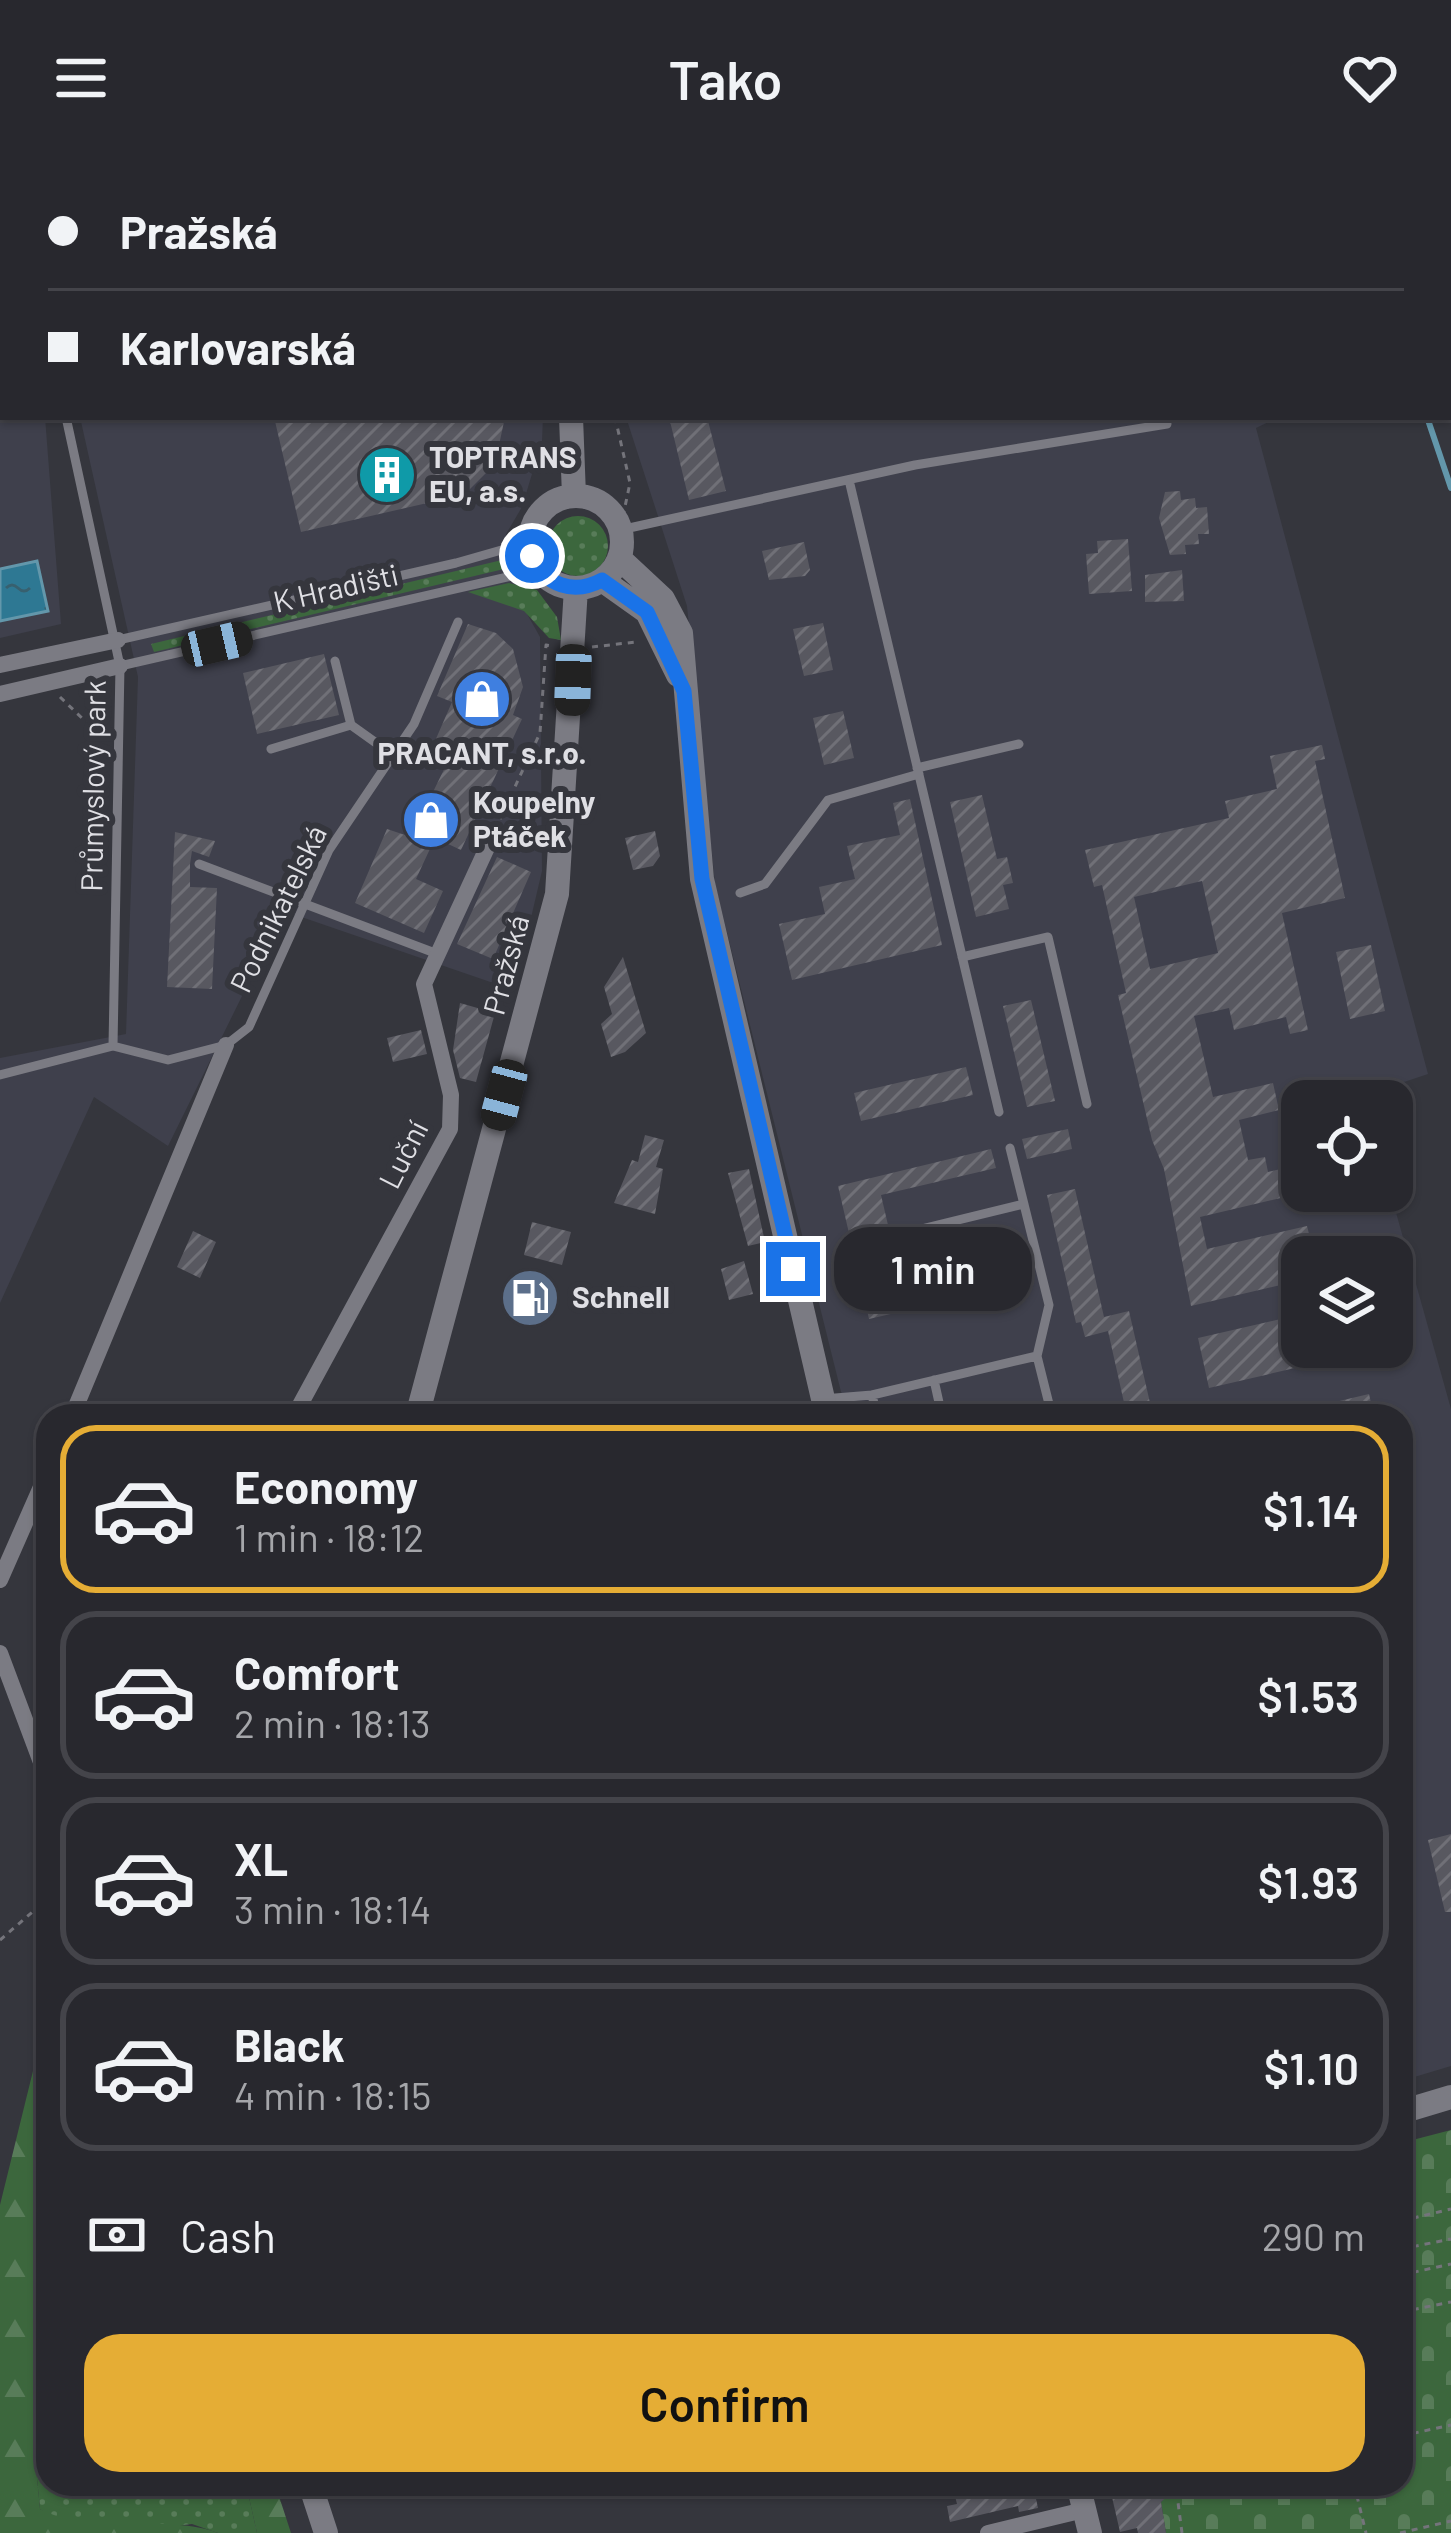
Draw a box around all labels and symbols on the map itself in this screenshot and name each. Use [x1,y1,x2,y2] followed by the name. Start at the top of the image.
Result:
[429,438,577,508] place label: TOPTRANS EU, a.s.
[356,444,418,506] building icon: TOPTRANS EU, a.s.
[505,529,559,583] route start
[270,555,402,619] street label: K Hradišti
[178,618,256,670] car
[554,643,592,717] car
[451,668,513,730] shop icon: PRACANT, s.r.o.
[72,680,112,892] street label: Průmyslový park
[377,734,587,770] place label: PRACANT, s.r.o.
[473,783,595,853] place label: Koupelny Ptáček
[400,789,462,851] shop icon: Koupelny Ptáček
[221,819,333,998] street label: Podnikatelská
[475,911,536,1018] street label: Pražská
[477,1056,531,1134] car
[370,1114,434,1194] street label: Luční
[835,1227,1033,1311] callout: 1 min
[766,1242,820,1296] route end
[499,1267,561,1329] fuel station icon: Schnell
[572,1278,670,1314] place label: Schnell

